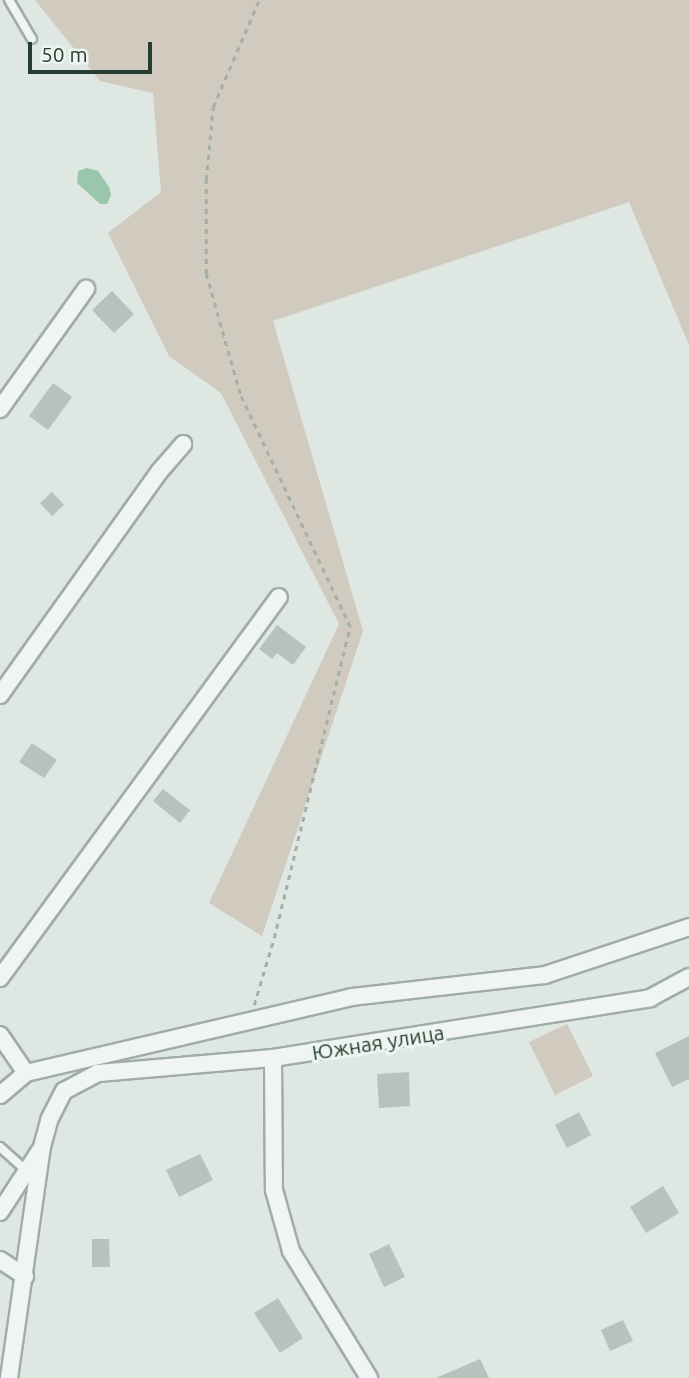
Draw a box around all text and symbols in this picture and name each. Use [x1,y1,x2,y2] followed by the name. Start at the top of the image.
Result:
[32,28,156,72] scale bar
[41,42,88,66] text: 50 m
[310,1019,446,1065] street label: Южная улица

